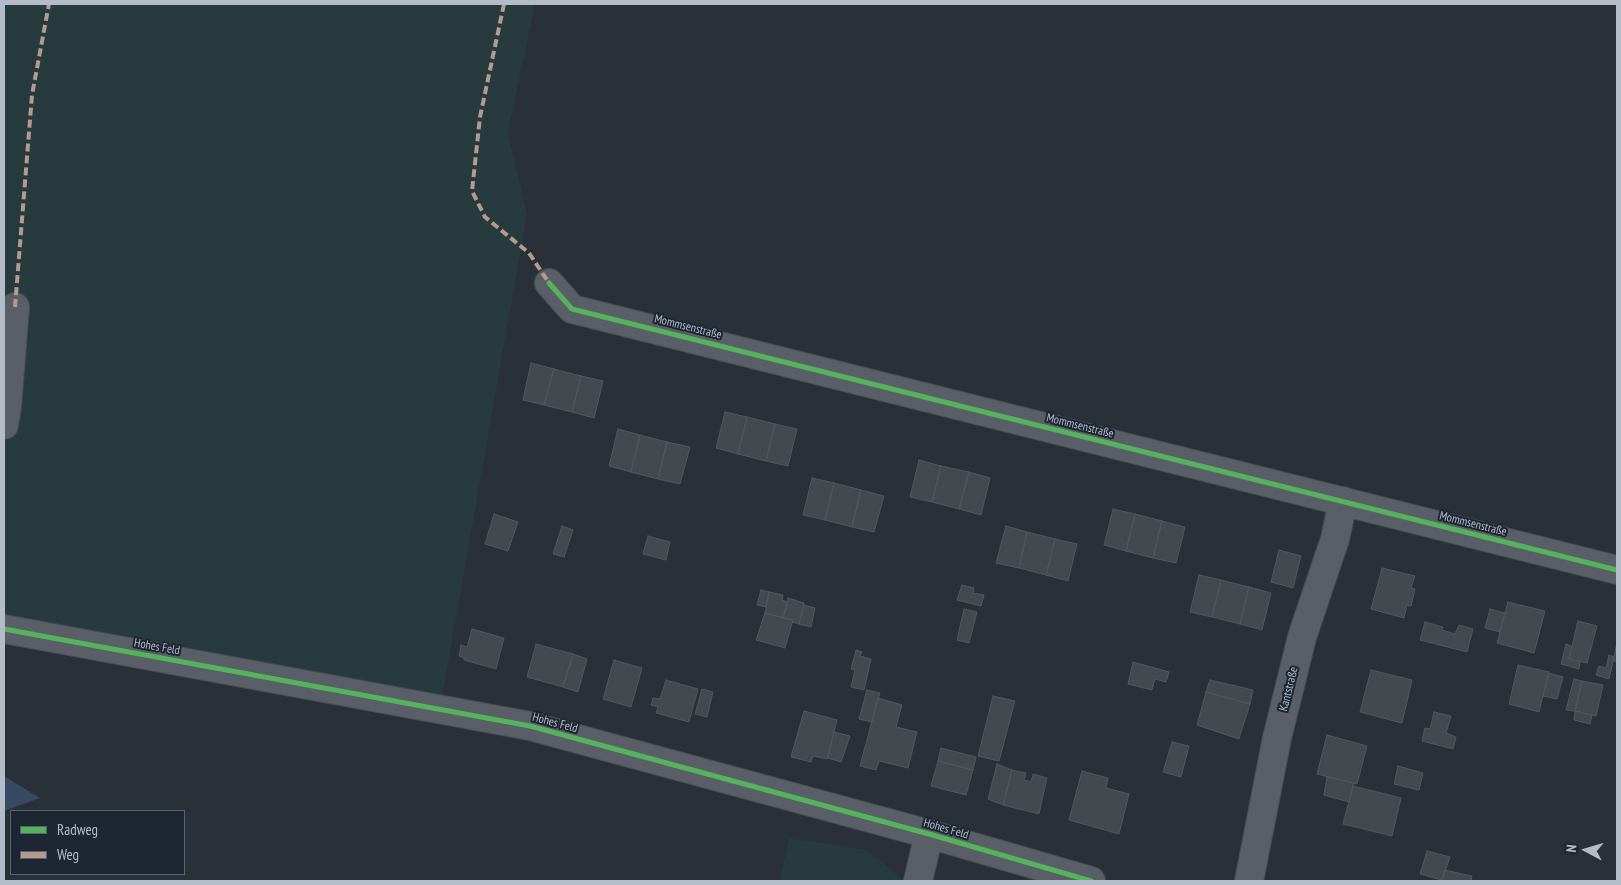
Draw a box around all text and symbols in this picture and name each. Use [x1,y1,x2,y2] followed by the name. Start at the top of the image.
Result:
[653,312,723,342] street label: Mommsenstraße
[1045,411,1115,441] street label: Mommsenstraße
[1438,509,1508,539] street label: Mommsenstraße
[133,636,181,658] street label: Hohes Feld
[1277,665,1301,713] street label: Kantstraße
[531,710,579,736] street label: Hohes Feld
[10,810,185,875] legend
[922,816,970,842] street label: Hohes Feld
[57,820,98,839] text: Radweg
[1561,825,1611,875] north arrow
[1562,844,1580,853] text: N
[57,845,79,864] text: Weg

